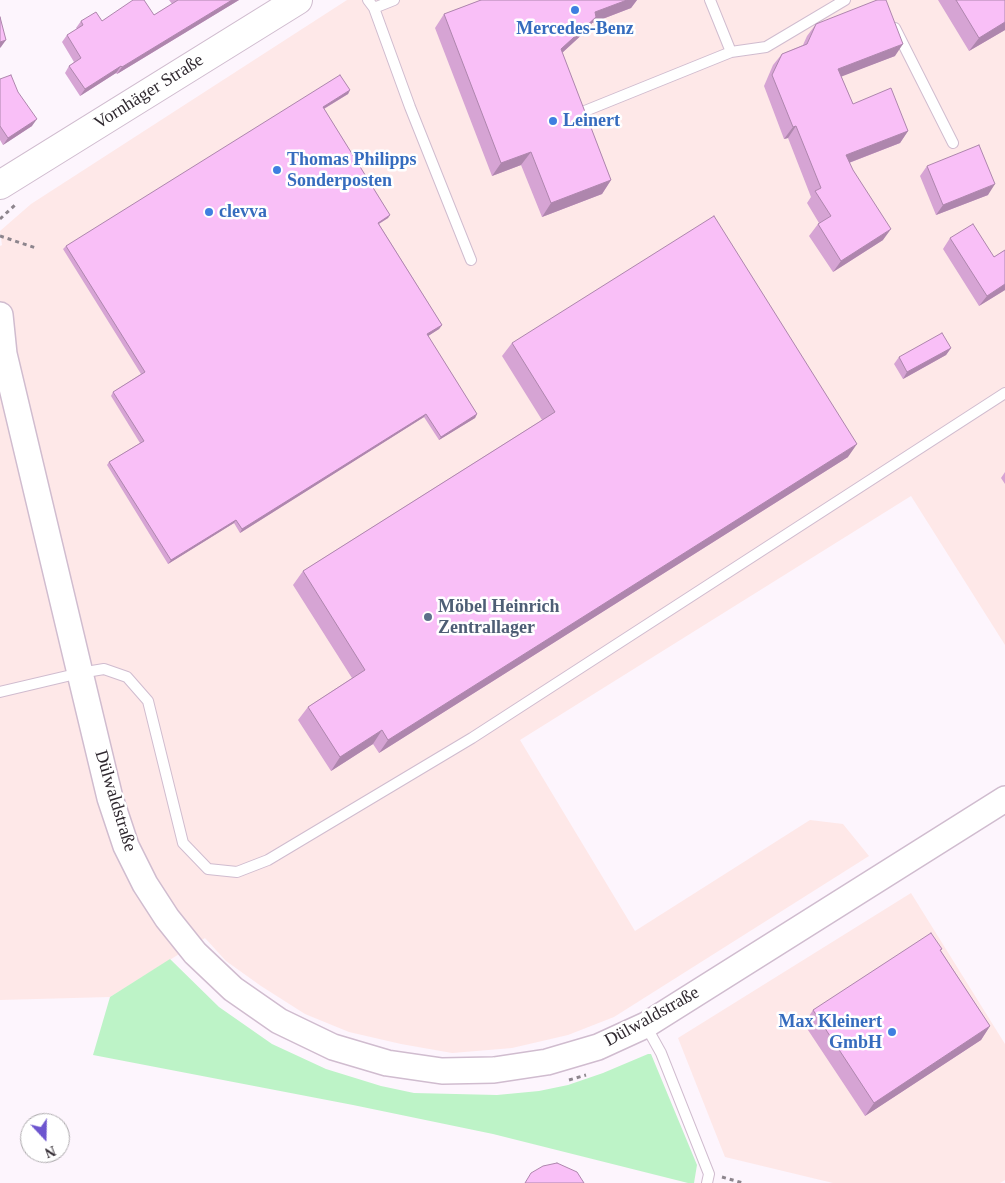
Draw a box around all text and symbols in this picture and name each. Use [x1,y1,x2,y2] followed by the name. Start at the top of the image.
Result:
[569,4,581,16] marker: Mercedes-Benz
[516,18,634,40] place label: Mercedes-Benz
[90,50,208,134] street label: Vornhäger Straße
[563,110,620,132] place label: Leinert
[547,115,559,127] marker: Leinert
[287,149,417,192] place label: Thomas Philipps Sonderposten
[271,164,283,176] marker: Thomas Philipps Sonderposten
[219,201,267,223] place label: clevva
[203,206,215,218] marker: clevva
[438,596,559,638] place label: Möbel Heinrich Zentrallager
[422,611,434,623] marker: Möbel Heinrich Zentrallager
[89,748,141,854] street label: Dülwaldstraße
[601,982,703,1052] street label: Dülwaldstraße
[779,1011,882,1054] place label: Max Kleinert GmbH
[886,1026,898,1038] marker: Max Kleinert GmbH
[20,1113,70,1163] north arrow
[43,1143,58,1160] text: N

